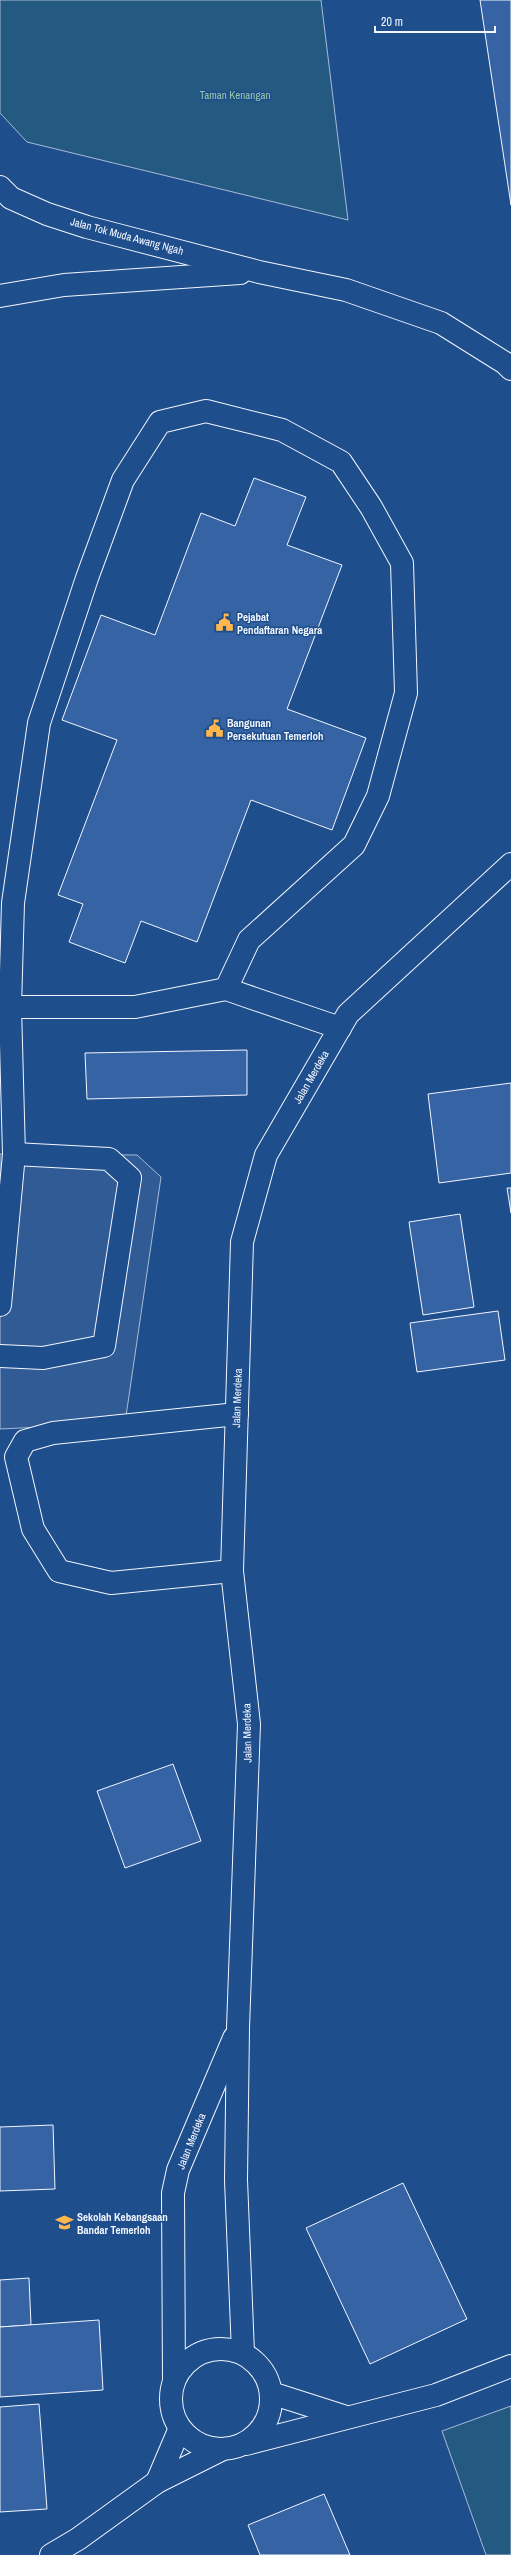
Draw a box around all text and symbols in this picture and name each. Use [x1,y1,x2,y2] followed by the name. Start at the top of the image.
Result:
[375,8,495,34] scale bar
[381,14,403,30] text: 20 m
[200,88,270,102] park label: Taman Kenangan
[69,214,185,258] street label: Jalan Tok Muda Awang Ngah
[237,610,322,637] place label: Pejabat Pendaftaran Negara
[214,613,234,633] public building icon: Pejabat Pendaftaran Negara
[227,716,324,743] place label: Bangunan Persekutuan Temerloh
[204,719,224,739] public building icon: Bangunan Persekutuan Temerloh
[290,1048,332,1106] street label: Jalan Merdeka
[229,1368,245,1428] street label: Jalan Merdeka
[239,1703,255,1763] street label: Jalan Merdeka
[173,2111,209,2171] street label: Jalan Merdeka
[77,2210,168,2237] place label: Sekolah Kebangsaan Bandar Temerloh
[54,2213,74,2233] school or university icon: Sekolah Kebangsaan Bandar Temerloh

